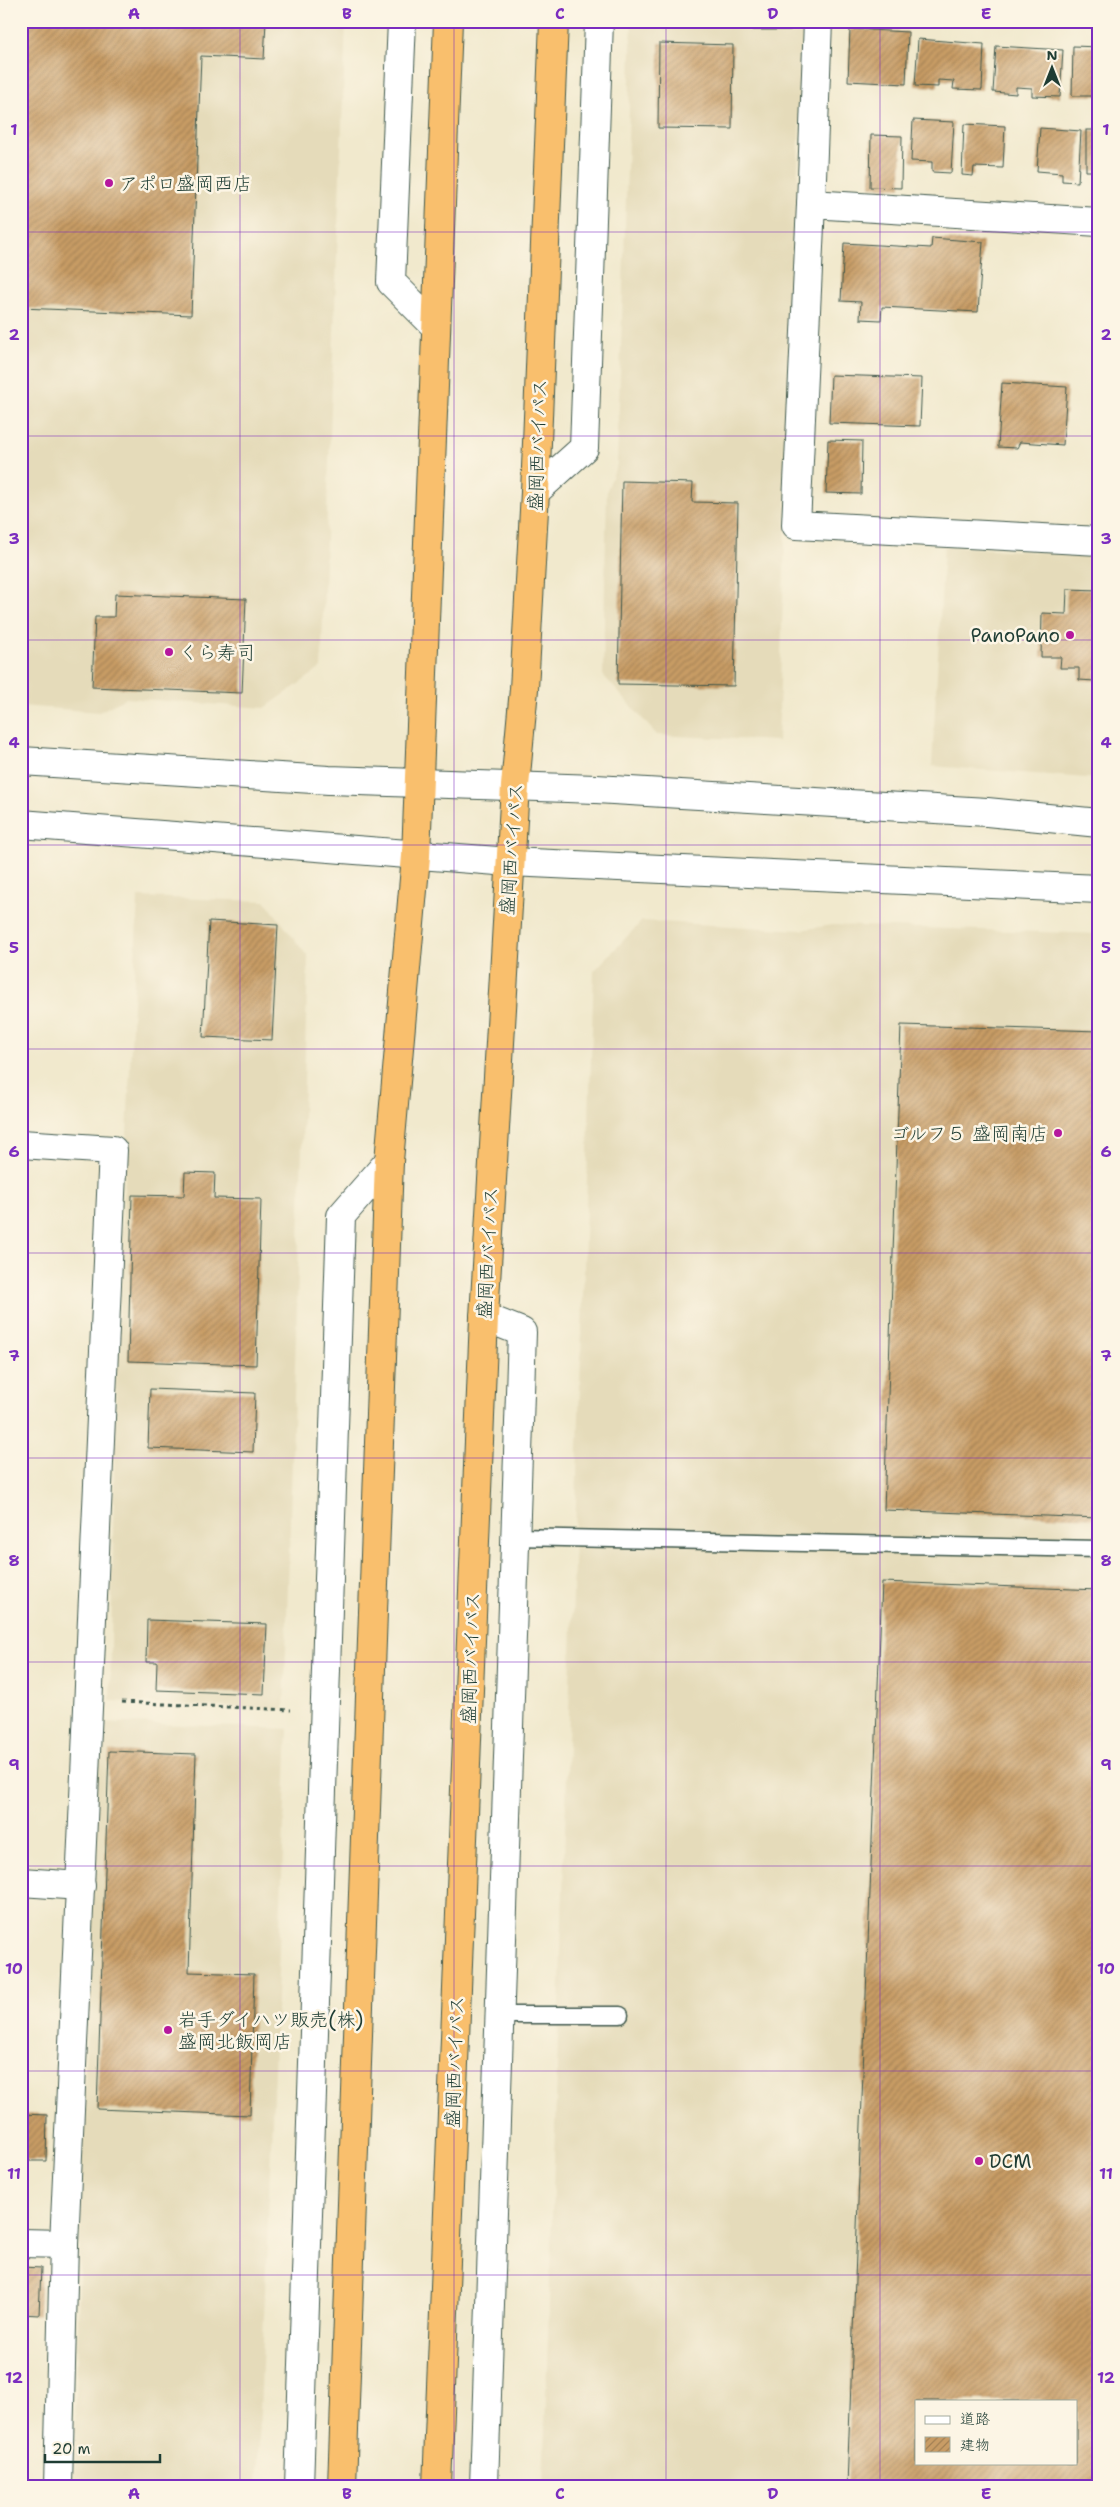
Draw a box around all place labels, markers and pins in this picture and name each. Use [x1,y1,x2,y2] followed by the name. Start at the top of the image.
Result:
[119,171,252,196] place label: アポロ盛岡西店
[103,177,115,189] marker: アポロ盛岡西店
[970,623,1060,648] place label: PanoPano
[1064,629,1076,641] marker: PanoPano
[179,640,255,665] place label: くら寿司
[163,646,175,658] marker: くら寿司
[890,1121,1048,1146] place label: ゴルフ５ 盛岡南店
[1052,1127,1064,1139] marker: ゴルフ５ 盛岡南店
[178,2007,363,2054] place label: 岩手ダイハツ販売(株) 盛岡北飯岡店
[162,2024,174,2036] marker: 岩手ダイハツ販売(株) 盛岡北飯岡店
[989,2149,1031,2174] place label: DCM
[973,2155,985,2167] marker: DCM

